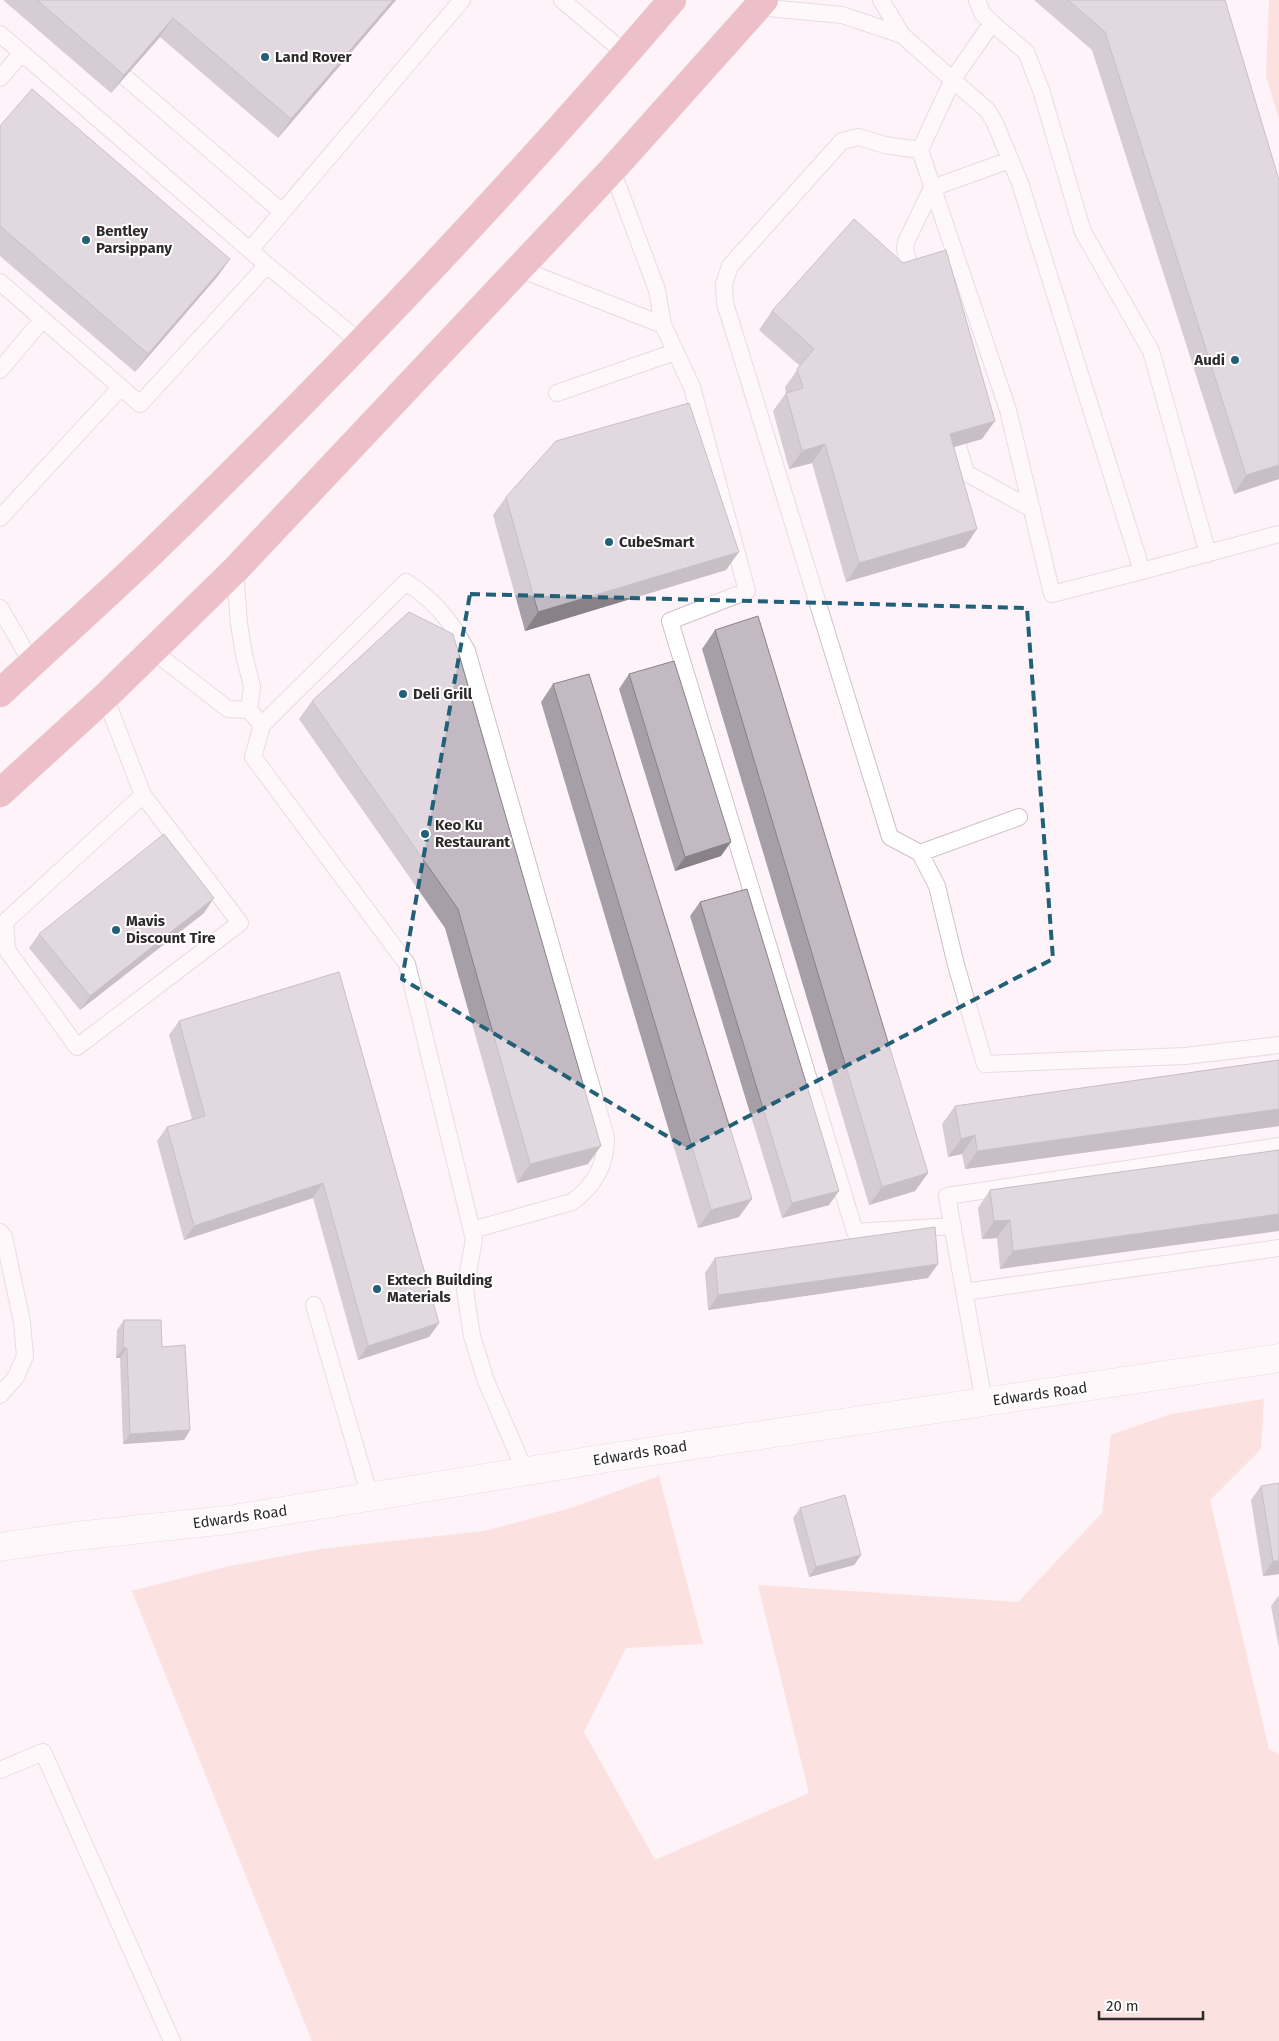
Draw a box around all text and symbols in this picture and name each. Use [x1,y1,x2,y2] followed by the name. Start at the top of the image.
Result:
[275,48,353,66] place label: Land Rover
[259,51,271,63] marker: Land Rover
[96,222,172,257] place label: Bentley Parsippany
[80,234,92,246] marker: Bentley Parsippany
[1193,351,1225,369] place label: Audi
[1229,354,1241,366] marker: Audi
[619,533,695,551] place label: CubeSmart
[603,536,615,548] marker: CubeSmart
[413,685,473,703] place label: Deli Grill
[397,688,409,700] marker: Deli Grill
[435,816,510,851] place label: Keo Ku Restaurant
[419,828,431,840] marker: Keo Ku Restaurant
[126,912,216,947] place label: Mavis Discount Tire
[110,924,122,936] marker: Mavis Discount Tire
[387,1271,493,1306] place label: Extech Building Materials
[371,1283,383,1295] marker: Extech Building Materials
[992,1378,1088,1410] street label: Edwards Road
[592,1437,688,1469] street label: Edwards Road
[192,1501,288,1533] street label: Edwards Road
[1099,1988,1203,2020] scale bar
[1106,1997,1139,2015] text: 20 m

